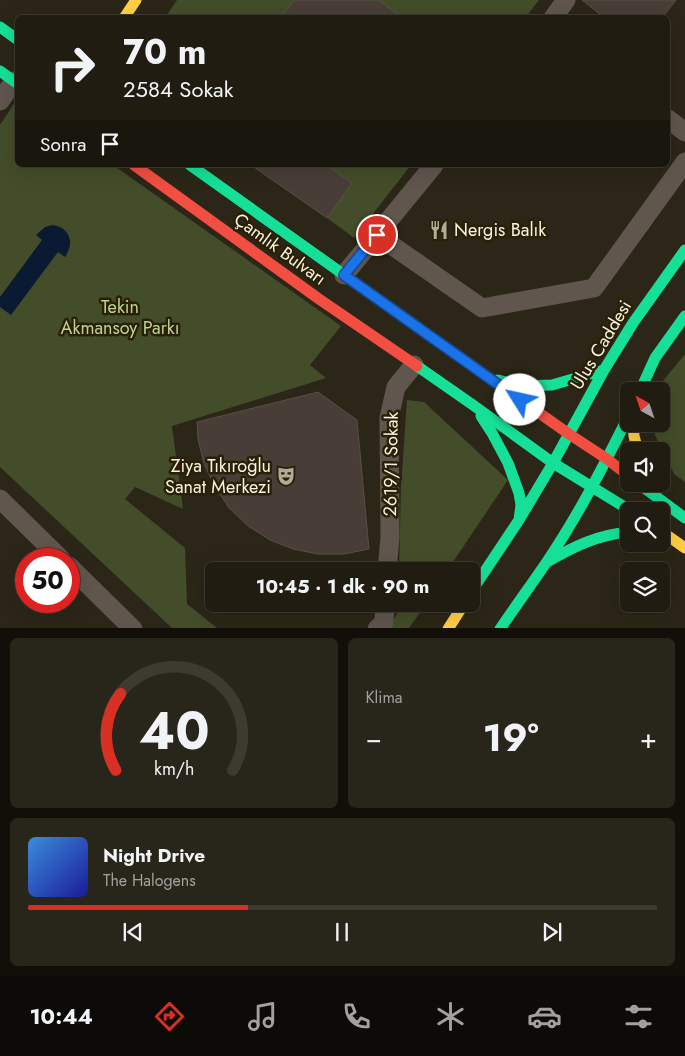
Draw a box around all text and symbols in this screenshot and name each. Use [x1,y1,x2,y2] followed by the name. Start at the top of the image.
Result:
[123,27,206,77] text: 70 m
[40,35,105,100] icon: right
[123,73,233,105] text: 2584 Sokak
[96,130,124,158] icon: arrive
[40,131,86,158] text: Sonra
[229,207,331,291] street label: Çamlık Bulvarı
[356,214,398,256] pin
[454,217,546,243] place label: Nergis Balık
[428,219,450,241] restaurant icon: Nergis Balık
[363,221,391,249] icon: arrive
[61,294,179,341] park label: Tekin Akmansoy Parkı
[564,295,638,395] street label: Ulus Caddesi
[493,373,545,425] position arrow
[620,382,670,432] north arrow
[620,382,670,612] map controls
[377,411,405,517] street label: 2619/1 Sokak
[620,442,670,492] button: sound
[165,453,271,500] place label: Ziya Tıkıroğlu Sanat Merkezi
[275,465,297,487] theatre icon: Ziya Tıkıroğlu Sanat Merkezi
[620,502,670,552] button: search
[15,548,80,613] speed limit sign: 50
[620,562,670,612] button: layers
[256,573,429,600] text: 10:45 · 1 dk · 90 m
[366,686,403,709] text: Klima
[138,693,209,769] text: 40
[483,710,539,765] text: 19°
[366,718,382,759] text: −
[640,718,657,759] text: +
[154,756,194,782] text: km/h
[103,842,205,869] text: Night Drive
[103,869,196,892] text: The Halogens
[119,918,147,946] icon: previous
[328,918,356,946] icon: pause
[538,918,566,946] icon: next
[152,999,187,1034] icon: directions
[245,999,280,1034] icon: music
[339,999,374,1034] icon: phone
[433,999,468,1034] icon: climate
[527,999,562,1034] icon: car
[621,999,656,1034] icon: filters
[29,1000,93,1032] text: 10:44

